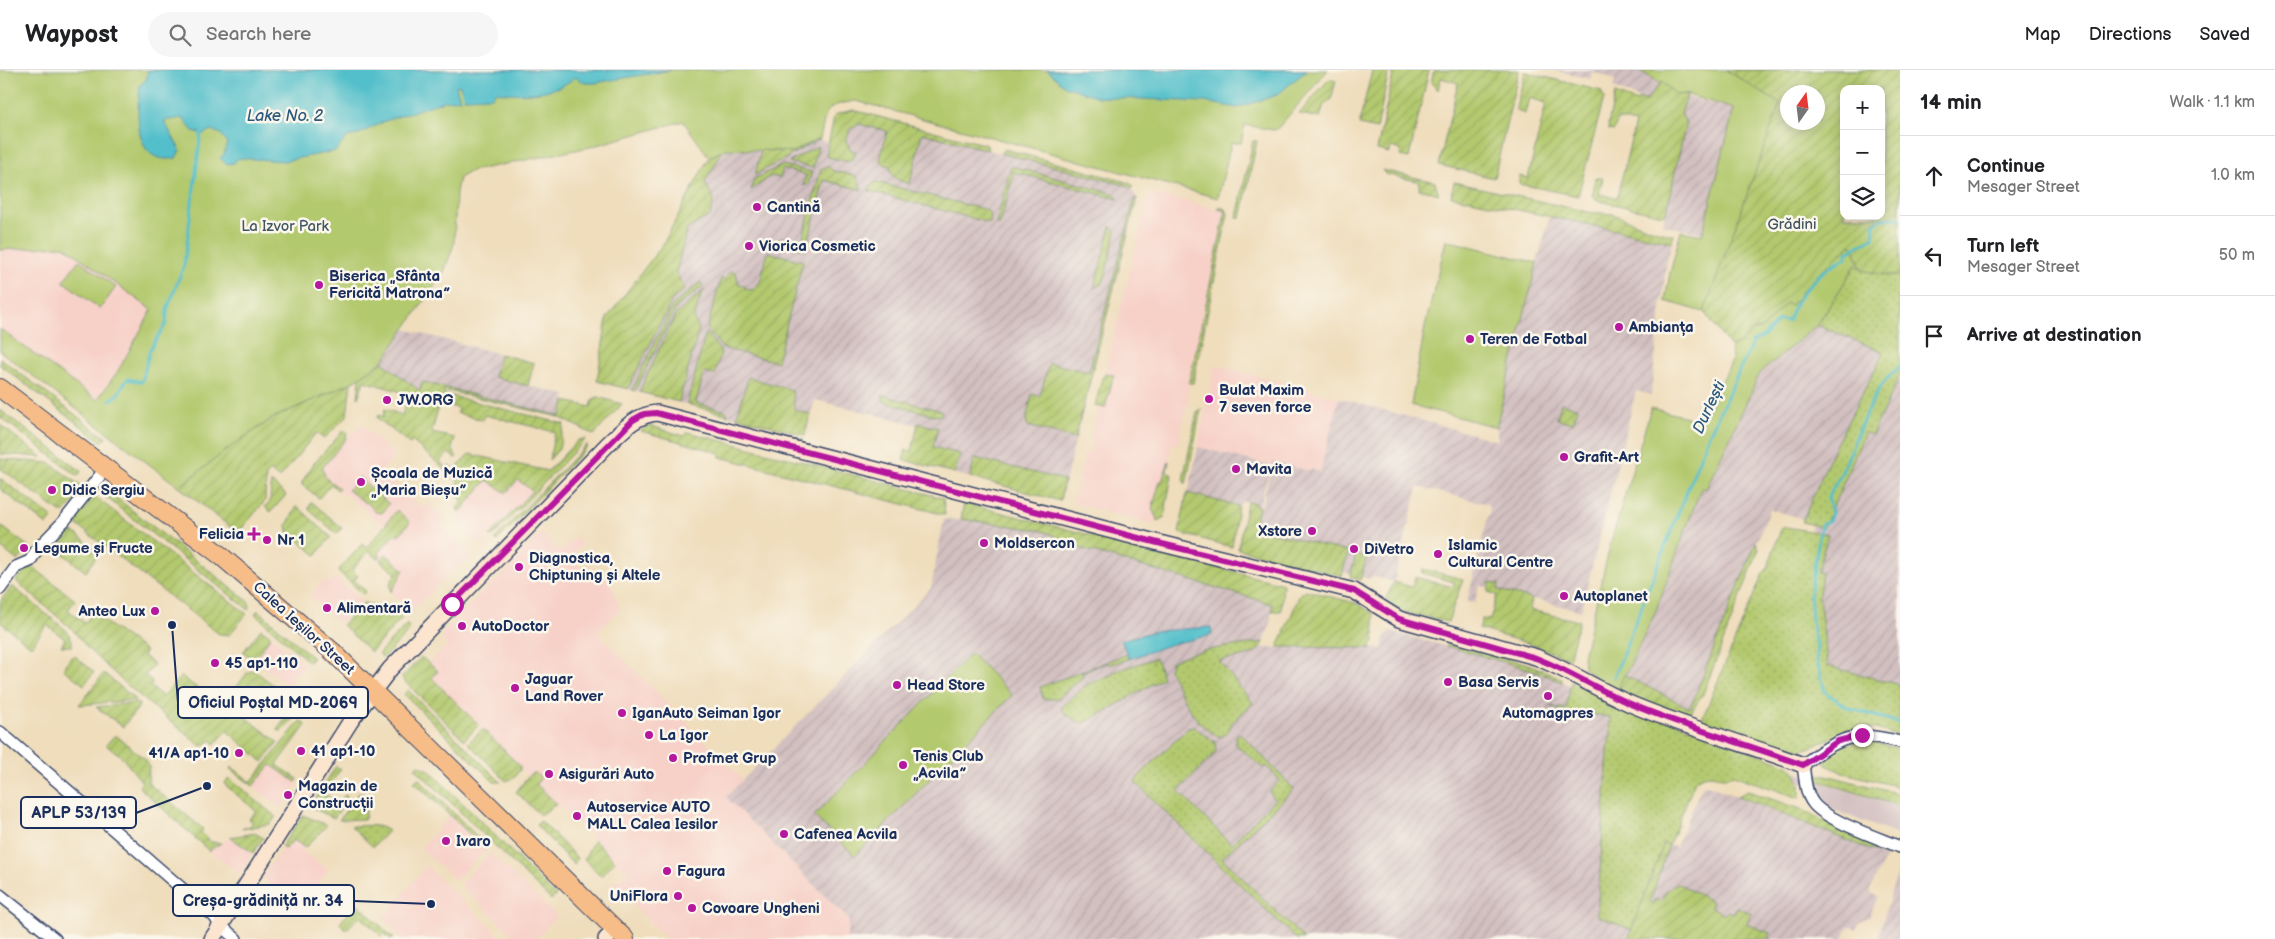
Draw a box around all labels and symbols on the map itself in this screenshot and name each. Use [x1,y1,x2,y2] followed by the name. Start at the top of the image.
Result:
[1780,85,1825,130] north arrow
[247,107,323,126] water label: Lake No. 2
[767,198,820,217] place label: Cantină
[751,201,763,213] marker: Cantină
[1768,215,1816,234] park label: Grădini
[241,217,329,236] park label: La Izvor Park
[759,237,876,256] place label: Viorica Cosmetic
[743,240,755,252] marker: Viorica Cosmetic
[329,267,450,303] place label: Biserica „Sfânta Fericită Matrona”
[313,279,325,291] marker: Biserica „Sfânta Fericită Matrona”
[1628,318,1694,337] place label: Ambianța
[1613,321,1625,333] marker: Ambianța
[1480,330,1587,349] place label: Teren de Fotbal
[1464,333,1476,345] marker: Teren de Fotbal
[1689,377,1730,437] water label: Durlești
[1219,381,1312,417] place label: Bulat Maxim 7 seven force
[397,391,454,410] place label: JW.ORG
[1203,393,1215,405] marker: Bulat Maxim 7 seven force
[381,394,393,406] marker: JW.ORG
[1574,448,1639,467] place label: Grafit-Art
[1558,451,1570,463] marker: Grafit-Art
[1246,460,1292,479] place label: Mavita
[1230,463,1242,475] marker: Mavita
[371,464,493,500] place label: Școala de Muzică „Maria Bieșu”
[355,476,367,488] marker: Școala de Muzică „Maria Bieșu”
[62,481,145,500] place label: Didic Sergiu
[46,484,58,496] marker: Didic Sergiu
[1258,522,1302,541] place label: Xstore
[199,525,244,544] place label: Felicia
[1306,525,1318,537] marker: Xstore
[248,528,260,540] marker: Felicia
[277,531,305,550] place label: Nr 1
[261,534,273,546] marker: Nr 1
[994,534,1075,553] place label: Moldsercon
[1448,536,1554,572] place label: Islamic Cultural Centre
[978,537,990,549] marker: Moldsercon
[34,539,153,558] place label: Legume și Fructe
[1364,540,1414,559] place label: DiVetro
[18,542,30,554] marker: Legume și Fructe
[1348,543,1360,555] marker: DiVetro
[1432,548,1444,560] marker: Islamic Cultural Centre
[529,549,661,585] place label: Diagnostica, Chiptuning și Altele
[513,561,525,573] marker: Diagnostica, Chiptuning și Altele
[249,578,359,679] street label: Calea Ieșilor Street
[1573,587,1648,606] place label: Autoplanet
[1558,590,1570,602] marker: Autoplanet
[441,593,464,616] route start
[336,599,411,618] place label: Alimentară
[77,602,145,621] place label: Anteo Lux
[321,602,333,614] marker: Alimentară
[149,605,161,617] marker: Anteo Lux
[471,617,550,636] place label: AutoDoctor
[456,620,468,632] marker: AutoDoctor
[225,654,298,673] place label: 45 ap1-110
[209,657,221,669] marker: 45 ap1-110
[525,670,604,706] place label: Jaguar Land Rover
[1458,673,1539,692] place label: Basa Servis
[907,676,985,695] place label: Head Store
[1442,676,1454,688] marker: Basa Servis
[891,679,903,691] marker: Head Store
[509,682,521,694] marker: Jaguar Land Rover
[178,687,368,718] callout: Oficiul Poștal MD-2069
[1542,690,1554,702] marker: Automagpres
[188,694,358,713] text: Oficiul Poștal MD-2069
[632,704,782,723] place label: IganAuto Seiman Igor
[1502,704,1593,723] place label: Automagpres
[616,707,628,719] marker: IganAuto Seiman Igor
[1851,724,1874,747] route end
[659,726,709,745] place label: La Igor
[643,729,655,741] marker: La Igor
[311,742,375,761] place label: 41 ap1-10
[148,744,229,763] place label: 41/A ap1-10
[295,745,307,757] marker: 41 ap1-10
[233,747,245,759] marker: 41/A ap1-10
[913,747,984,783] place label: Tenis Club „Acvila”
[683,749,777,768] place label: Profmet Grup
[667,752,679,764] marker: Profmet Grup
[897,759,909,771] marker: Tenis Club „Acvila”
[558,765,655,784] place label: Asigurări Auto
[543,768,555,780] marker: Asigurări Auto
[298,777,378,813] place label: Magazin de Construcții
[282,789,294,801] marker: Magazin de Construcții
[21,797,136,828] callout: APLP 53/139
[586,798,719,834] place label: Autoservice AUTO MALL Calea Iesilor
[30,804,127,823] text: APLP 53/139
[571,810,583,822] marker: Autoservice AUTO MALL Calea Iesilor
[794,825,897,844] place label: Cafenea Acvila
[778,828,790,840] marker: Cafenea Acvila
[456,832,491,851] place label: Ivaro
[440,835,452,847] marker: Ivaro
[677,862,725,881] place label: Fagura
[661,865,673,877] marker: Fagura
[173,885,354,916] callout: Creșa-grădiniță nr. 34
[610,887,668,906] place label: UniFlora
[672,890,684,902] marker: UniFlora
[183,892,344,911] text: Creșa-grădiniță nr. 34
[702,899,820,918] place label: Covoare Ungheni
[686,902,698,914] marker: Covoare Ungheni

